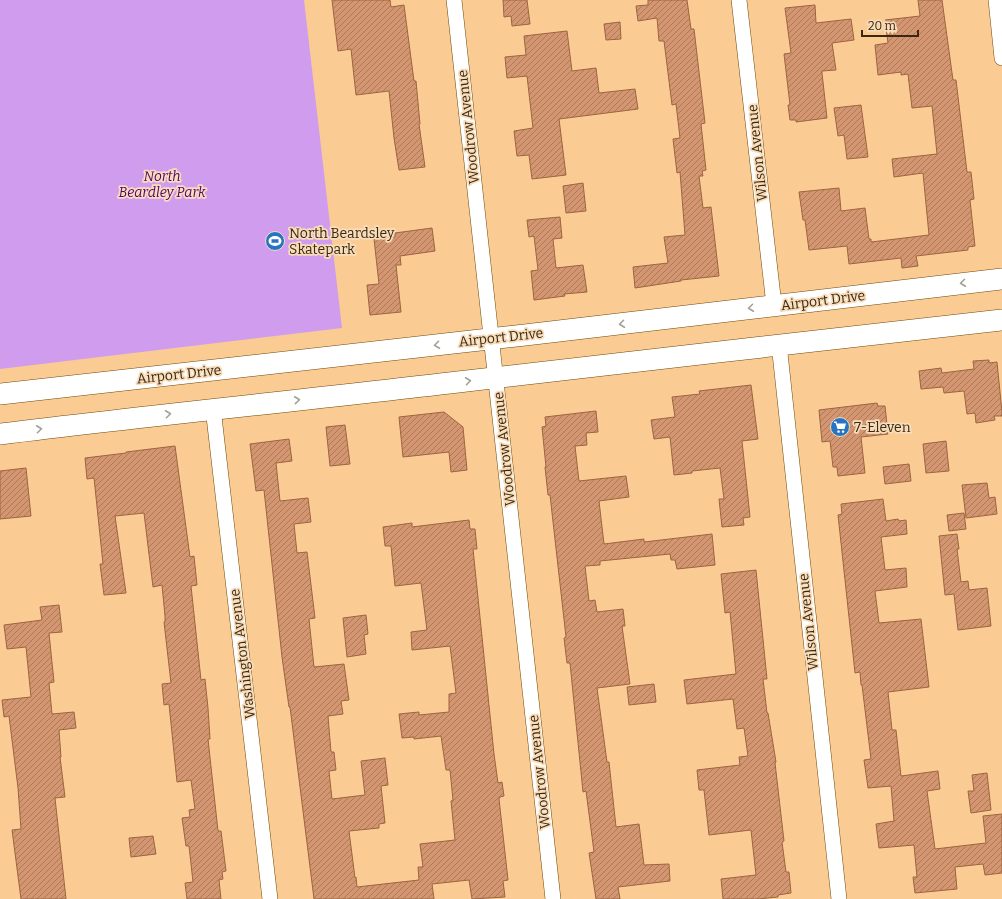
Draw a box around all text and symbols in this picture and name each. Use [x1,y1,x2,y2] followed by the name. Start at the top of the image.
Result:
[862,12,918,38] scale bar
[868,19,897,33] text: 20 m
[454,69,483,185] street label: Woodrow Avenue
[744,104,771,202] street label: Wilson Avenue
[118,168,206,201] park label: North Beardley Park
[289,225,395,258] place label: North Beardsley Skatepark
[264,230,286,252] sports icon: North Beardsley Skatepark
[960,279,966,288] one-way arrow
[780,287,866,314] street label: Airport Drive
[748,303,754,312] one-way arrow
[619,319,625,328] one-way arrow
[458,325,544,350] street label: Airport Drive
[434,340,440,349] one-way arrow
[136,362,222,387] street label: Airport Drive
[465,377,471,386] one-way arrow
[490,391,519,507] street label: Woodrow Avenue
[294,395,300,404] one-way arrow
[165,410,171,419] one-way arrow
[829,416,851,438] supermarket icon: 7-Eleven
[854,419,911,436] place label: 7-Eleven
[36,425,42,434] one-way arrow
[795,573,822,671] street label: Wilson Avenue
[226,588,259,720] street label: Washington Avenue
[525,714,554,830] street label: Woodrow Avenue

